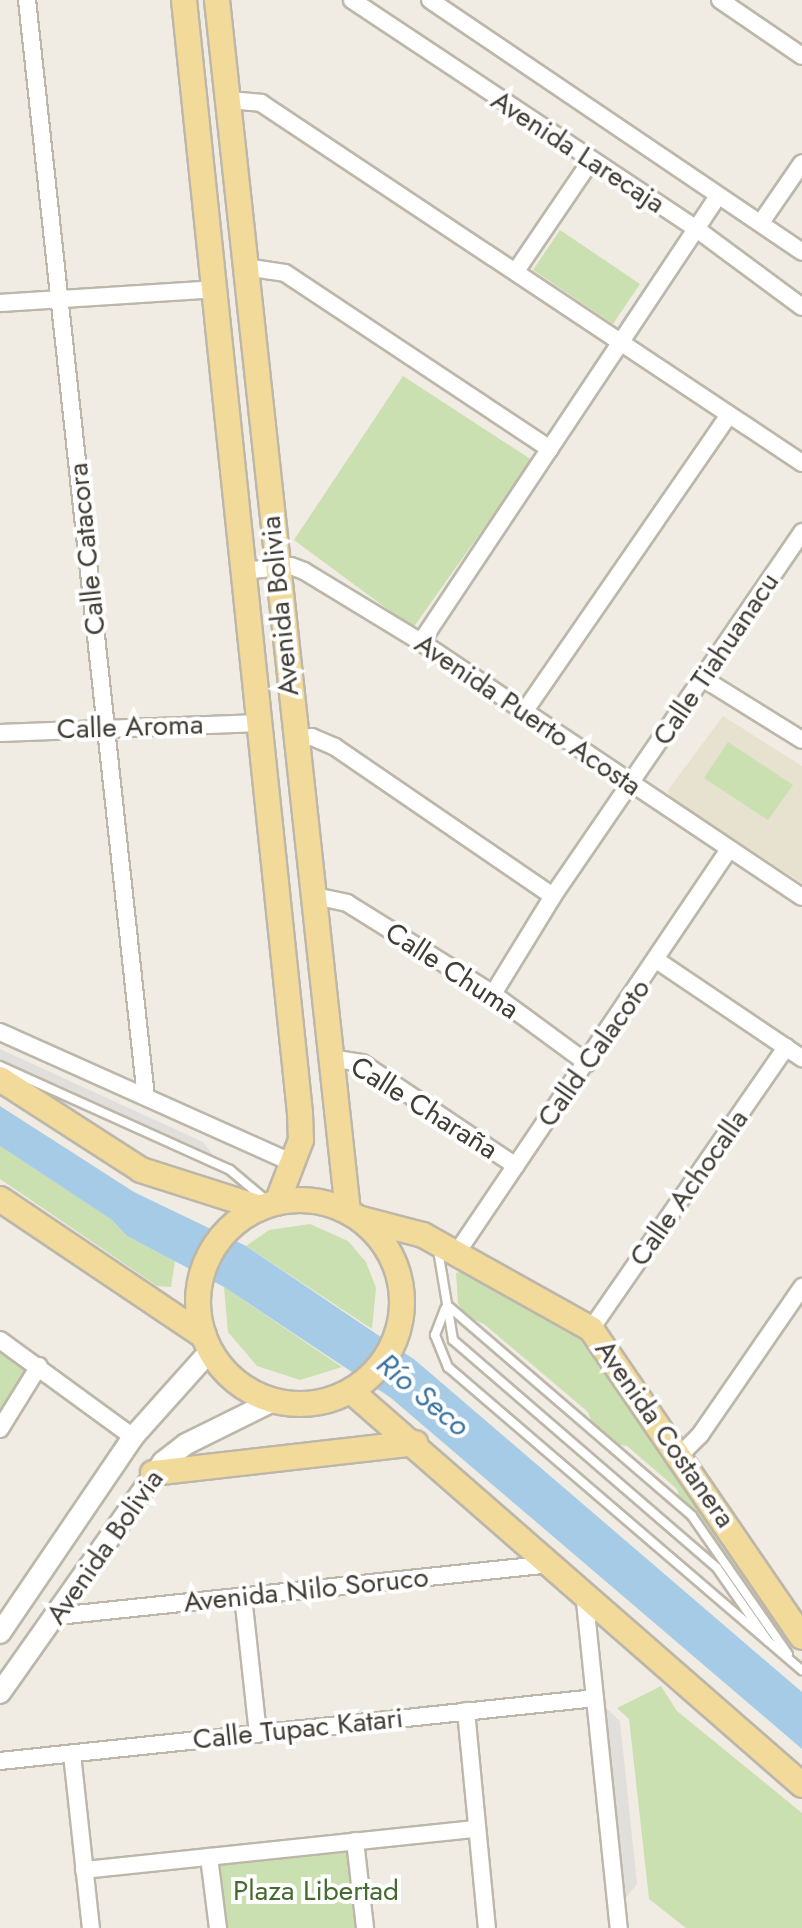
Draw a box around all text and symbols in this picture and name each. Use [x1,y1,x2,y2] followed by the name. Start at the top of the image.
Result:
[485,83,671,221] street label: Avenida Larecaja
[61,461,113,637] street label: Calle Catacora
[254,514,306,698] street label: Avenida Bolivia
[646,566,786,752] street label: Calle Tiahuanacu
[408,627,648,803] street label: Avenida Puerto Acosta
[56,708,204,746] street label: Calle Aroma
[379,915,525,1027] street label: Calle Chuma
[531,972,657,1134] street label: Calld Calacoto
[344,1050,504,1166] street label: Calle Charaña
[623,1103,755,1273] street label: Calle Achocalla
[588,1334,742,1534] street label: Avenida Costanera
[369,1346,477,1444] water label: Río Seco
[39,1463,171,1631] street label: Avenida Bolivia
[182,1560,430,1620] street label: Avenida Nilo Soruco
[191,1701,405,1757] street label: Calle Tupac Katari
[233,1874,399,1908] park label: Plaza Libertad

